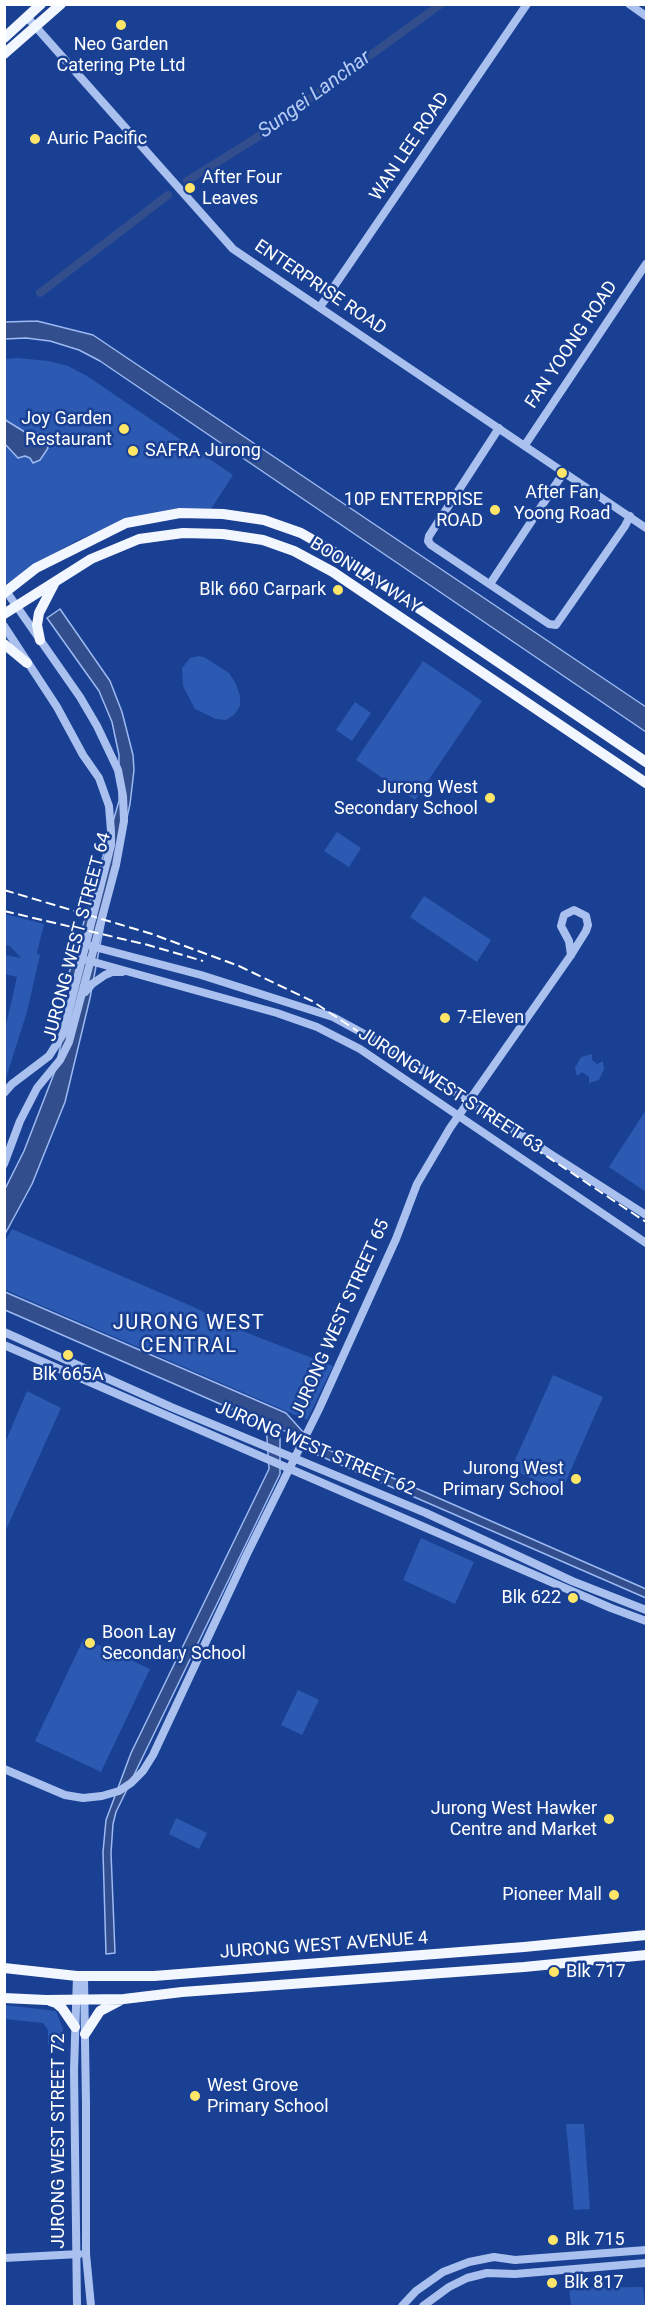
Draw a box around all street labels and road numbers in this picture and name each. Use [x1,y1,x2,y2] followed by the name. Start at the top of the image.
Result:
[366,89,454,205] street label: WAN LEE ROAD
[250,236,390,340] street label: ENTERPRISE ROAD
[521,277,623,413] street label: FAN YOONG ROAD
[306,533,424,619] street label: BOON LAY WAY
[40,830,116,1044] street label: JURONG WEST STREET 64
[354,1023,546,1159] street label: JURONG WEST STREET 63
[287,1216,395,1422] street label: JURONG WEST STREET 65
[212,1397,418,1501] street label: JURONG WEST STREET 62
[219,1928,429,1964] street label: JURONG WEST AVENUE 4
[48,2033,70,2249] street label: JURONG WEST STREET 72

